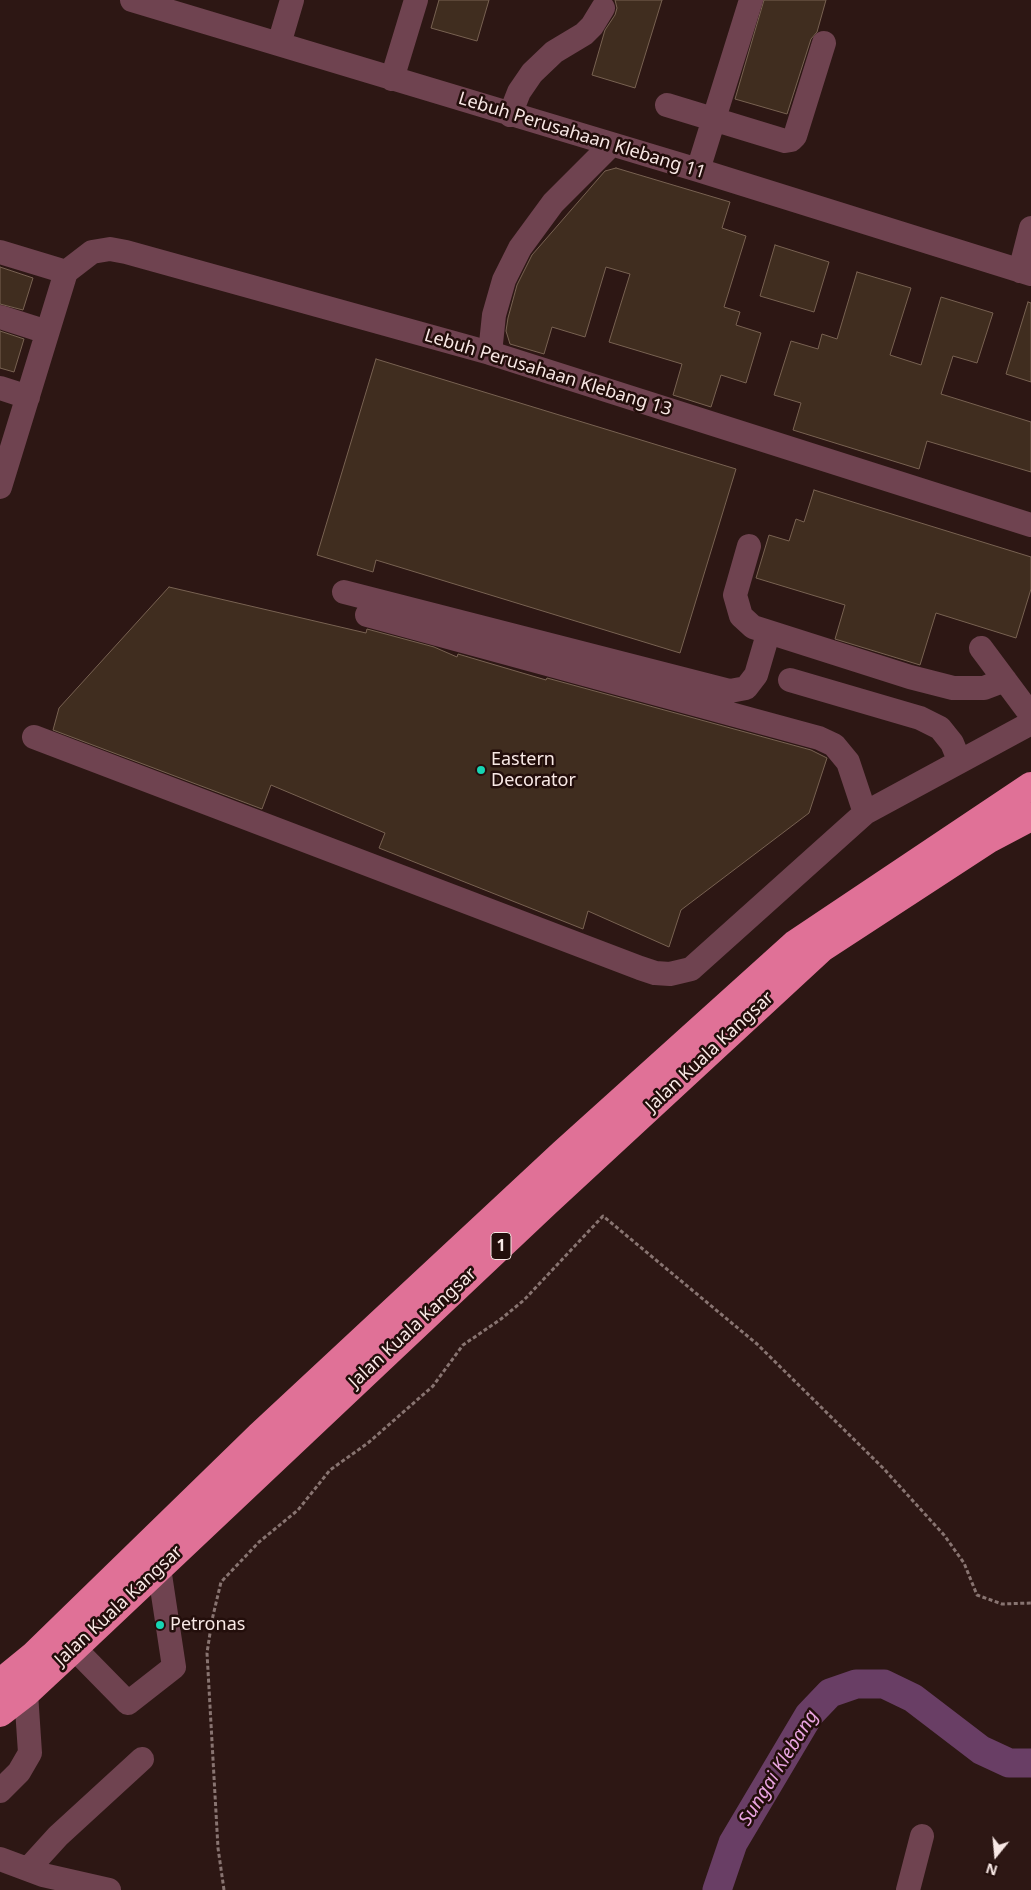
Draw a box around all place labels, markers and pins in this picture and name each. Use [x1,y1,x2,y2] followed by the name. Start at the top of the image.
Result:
[491,749,576,792] place label: Eastern Decorator
[475,764,487,776] marker: Eastern Decorator
[170,1614,245,1636] place label: Petronas
[154,1619,166,1631] marker: Petronas

